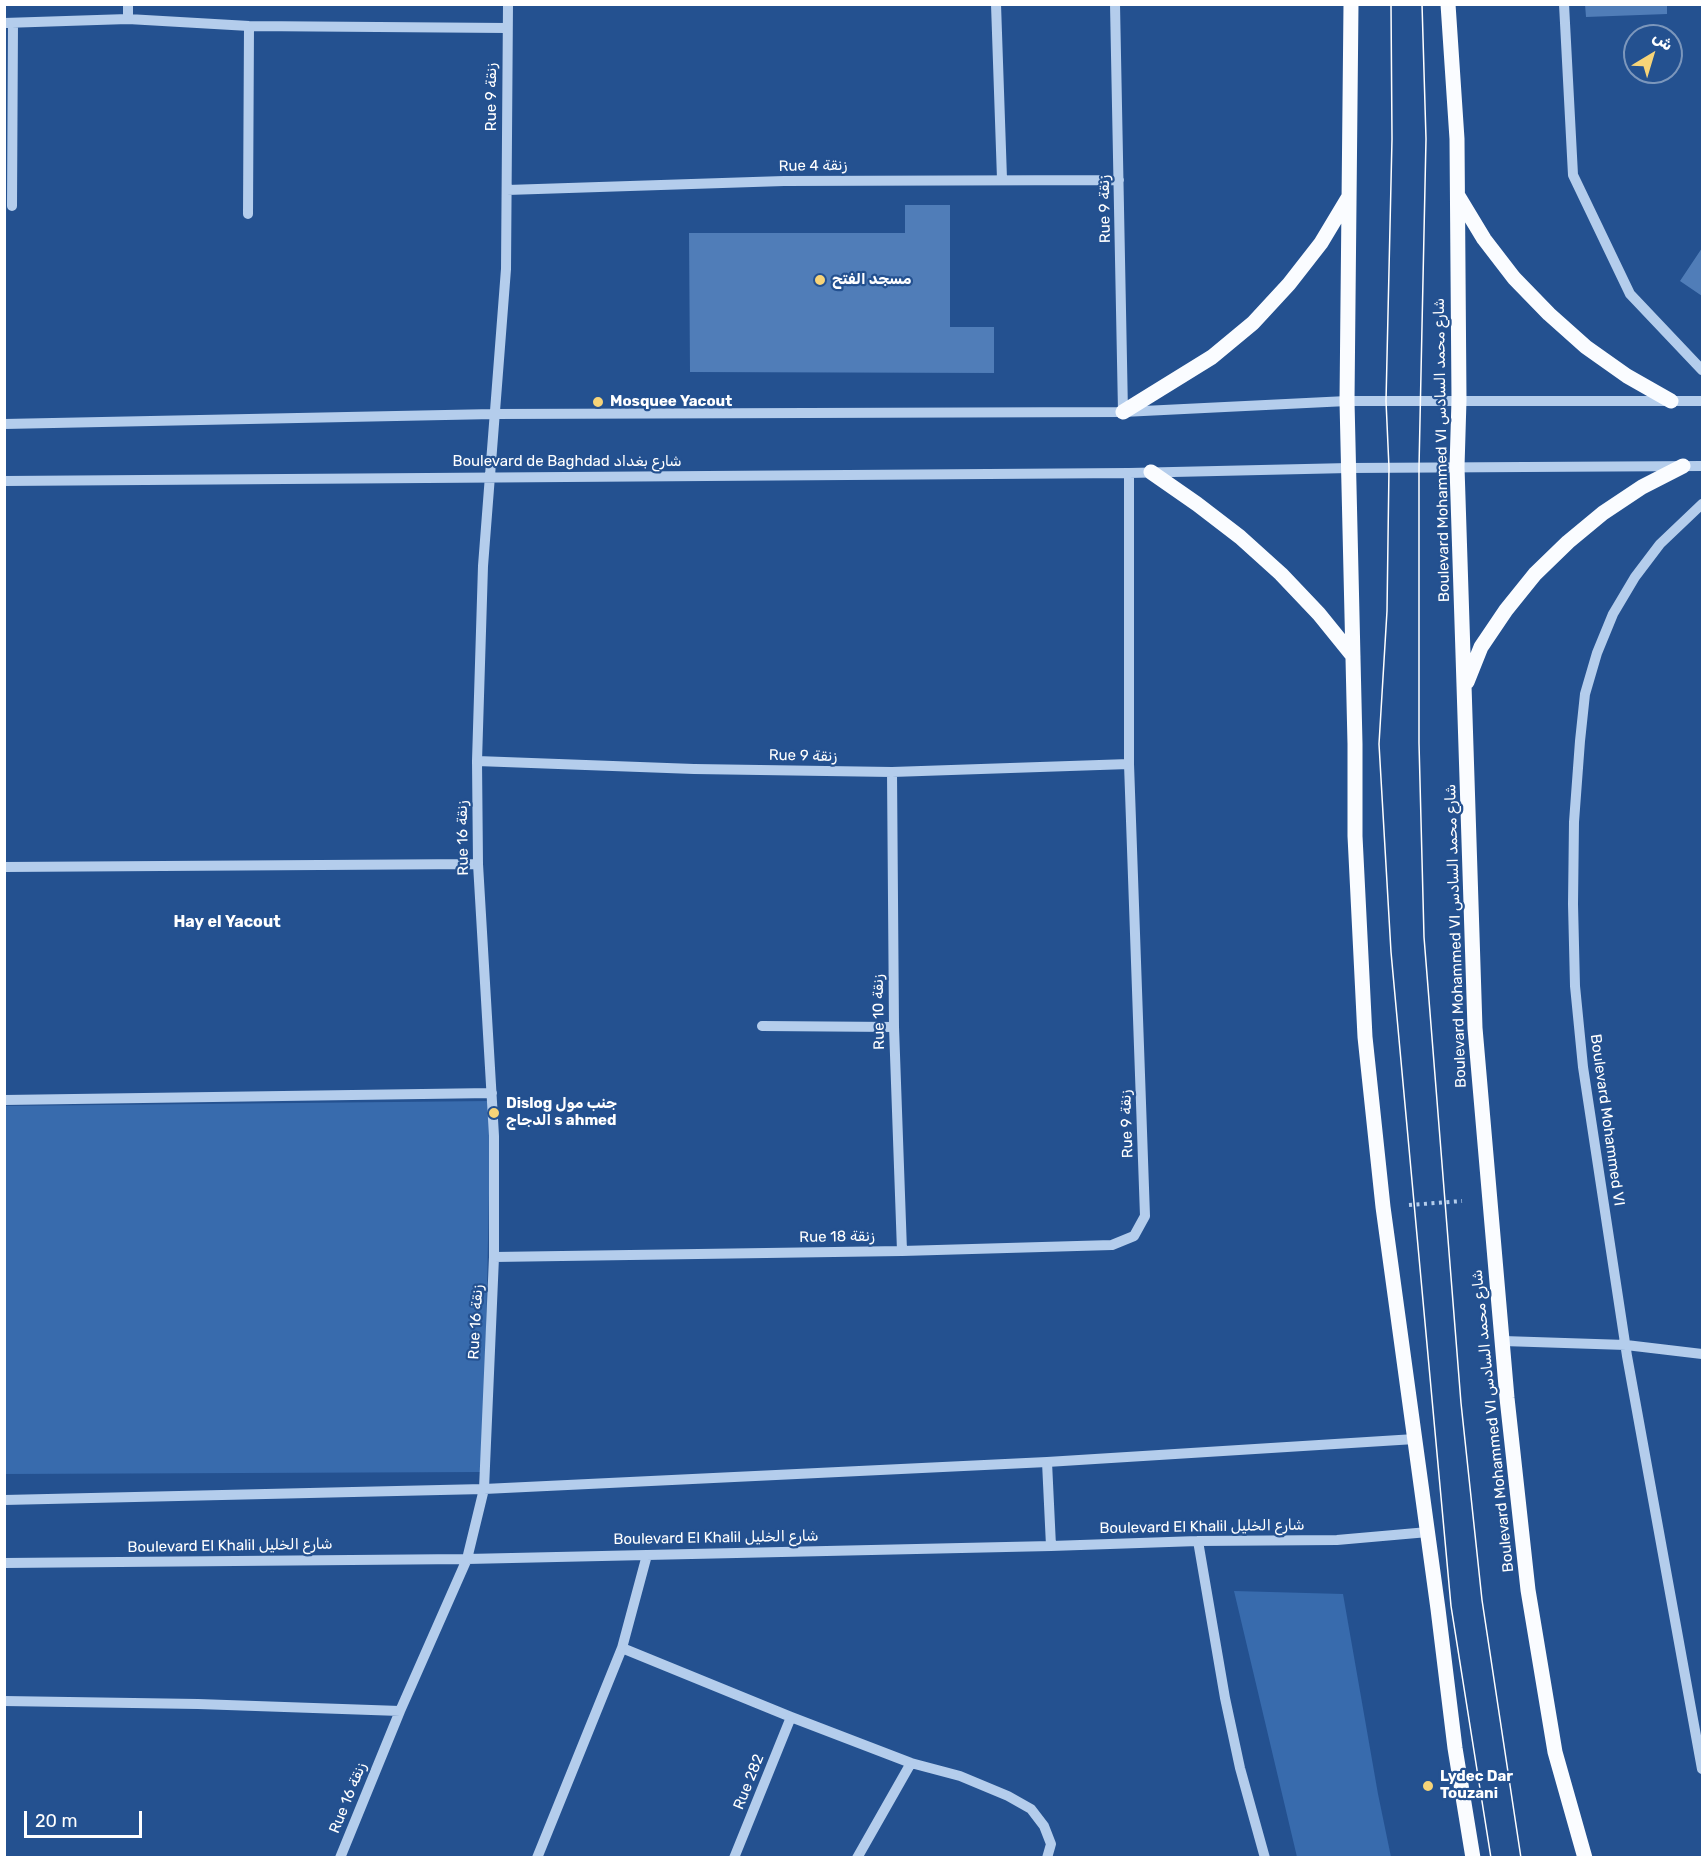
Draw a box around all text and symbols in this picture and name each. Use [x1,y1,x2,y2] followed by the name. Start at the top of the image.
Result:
[1623,24,1683,84] north arrow
[1649,27,1677,55] text: ش
[483,63,501,131] street label: Rue 9 زنقة
[778,156,848,176] street label: Rue 4 زنقة
[1095,175,1115,243] street label: Rue 9 زنقة
[832,271,911,289] place label: مسجد الفتح
[813,273,827,287] marker: مسجد الفتح
[1430,298,1454,602] street label: Boulevard Mohammed VI شارع محمد السادس
[610,393,732,411] place label: Mosquee Yacout
[591,395,605,409] marker: Mosquee Yacout
[452,453,682,471] street label: Boulevard de Baghdad شارع بغداد
[769,746,837,766] street label: Rue 9 زنقة
[1442,784,1470,1088] street label: Boulevard Mohammed VI شارع محمد السادس
[453,800,473,876] street label: Rue 16 زنقة
[173,912,281,932] district label: Hay el Yacout
[869,974,889,1050] street label: Rue 10 زنقة
[1586,1033,1628,1207] street label: Boulevard Mohammed VI
[1117,1090,1137,1158] street label: Rue 9 زنقة
[506,1095,617,1130] place label: Dislog جنب مول الدجاج s ahmed
[487,1106,501,1120] marker: Dislog جنب مول الدجاج s ahmed
[799,1227,875,1247] street label: Rue 18 زنقة
[1468,1269,1518,1573] street label: Boulevard Mohammed VI شارع محمد السادس
[465,1284,487,1360] street label: Rue 16 زنقة
[1099,1516,1305,1538] street label: Boulevard El Khalil شارع الخليل
[613,1527,819,1549] street label: Boulevard El Khalil شارع الخليل
[127,1535,333,1557] street label: Boulevard El Khalil شارع الخليل
[730,1752,768,1812] street label: Rue 282
[326,1760,370,1836] street label: Rue 16 زنقة
[1440,1768,1513,1803] place label: Lydec Dar Touzani
[1421,1779,1435,1793] marker: Lydec Dar Touzani
[27,1799,146,1837] scale bar
[35,1810,77,1832] text: 20 m

